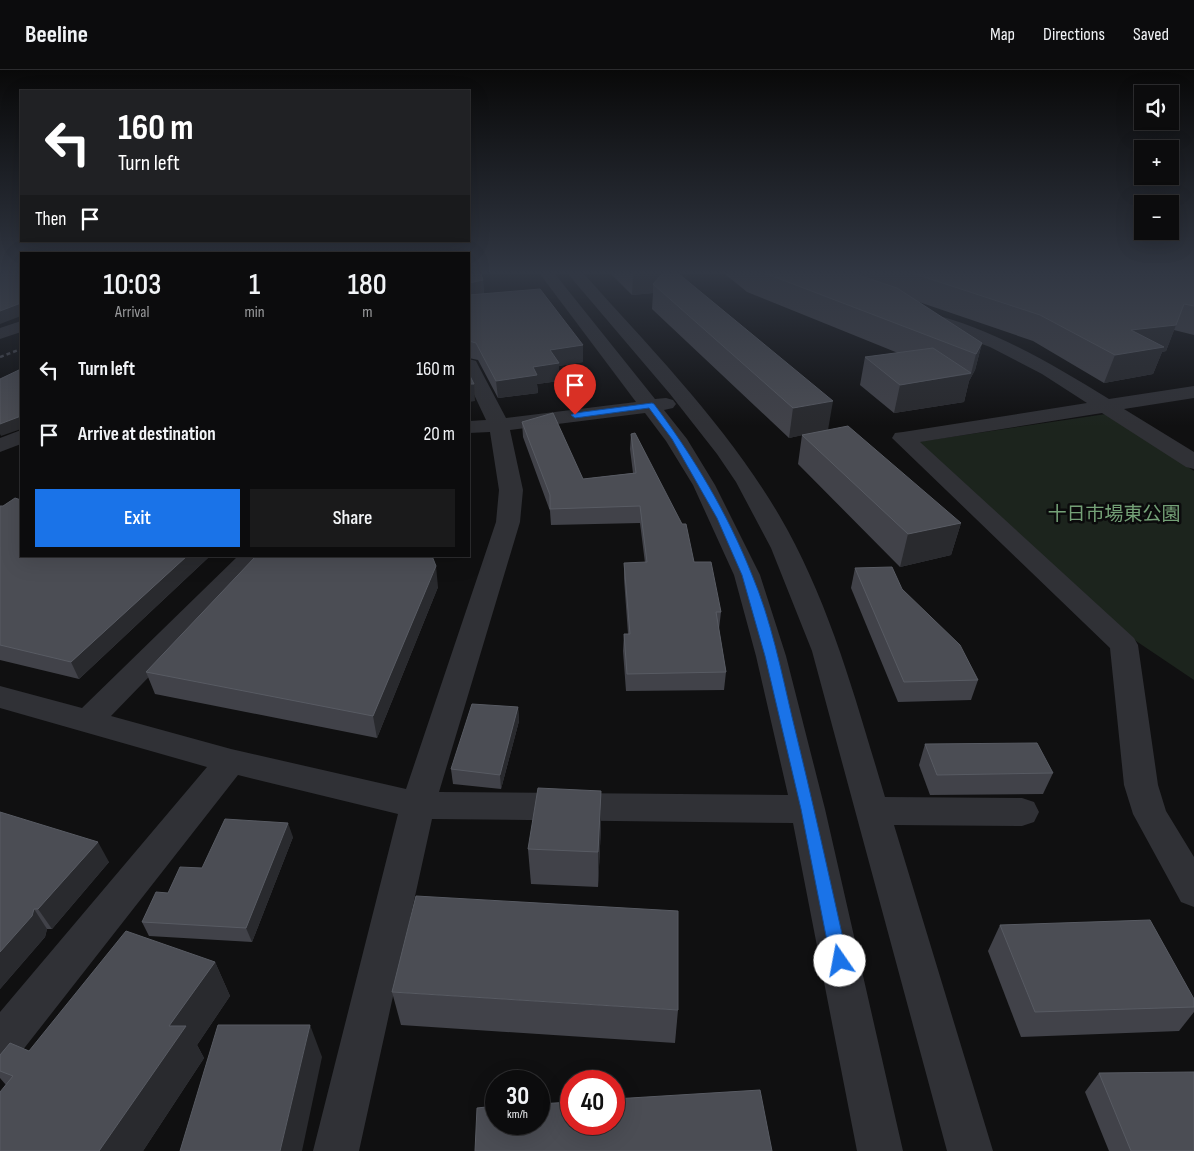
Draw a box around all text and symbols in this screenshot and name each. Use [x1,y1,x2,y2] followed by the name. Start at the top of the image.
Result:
[25,20,88,49] text: Beeline
[990,24,1015,45] text: Map
[1043,24,1105,45] text: Directions
[1133,24,1169,45] text: Saved
[1134,85,1179,240] map controls
[1134,85,1179,130] button: sound
[118,107,194,150] text: 160 m
[35,110,100,175] icon: left
[1134,140,1179,185] button: +
[118,150,180,177] text: Turn left
[1134,195,1179,240] button: −
[76,205,104,233] icon: arrive
[35,208,66,231] text: Then
[103,267,161,303] text: 10:03
[249,267,260,303] text: 1
[348,267,387,303] text: 180
[115,303,149,322] text: Arrival
[245,303,265,322] text: min
[362,303,372,322] text: m
[35,356,63,384] icon: left
[78,358,135,381] text: Turn left
[416,358,455,381] text: 160 m
[554,364,596,415] pin
[561,371,589,399] icon: arrive
[35,421,63,449] icon: arrive
[78,423,216,446] text: Arrive at destination
[423,423,455,446] text: 20 m
[35,489,240,547] button: Exit
[250,489,455,547] button: Share
[1047,503,1181,526] park label: 十日市場東公園
[813,934,865,986] position arrow
[560,1070,625,1135] speed limit sign: 40
[506,1081,529,1112] text: 30
[507,1107,528,1122] text: km/h

